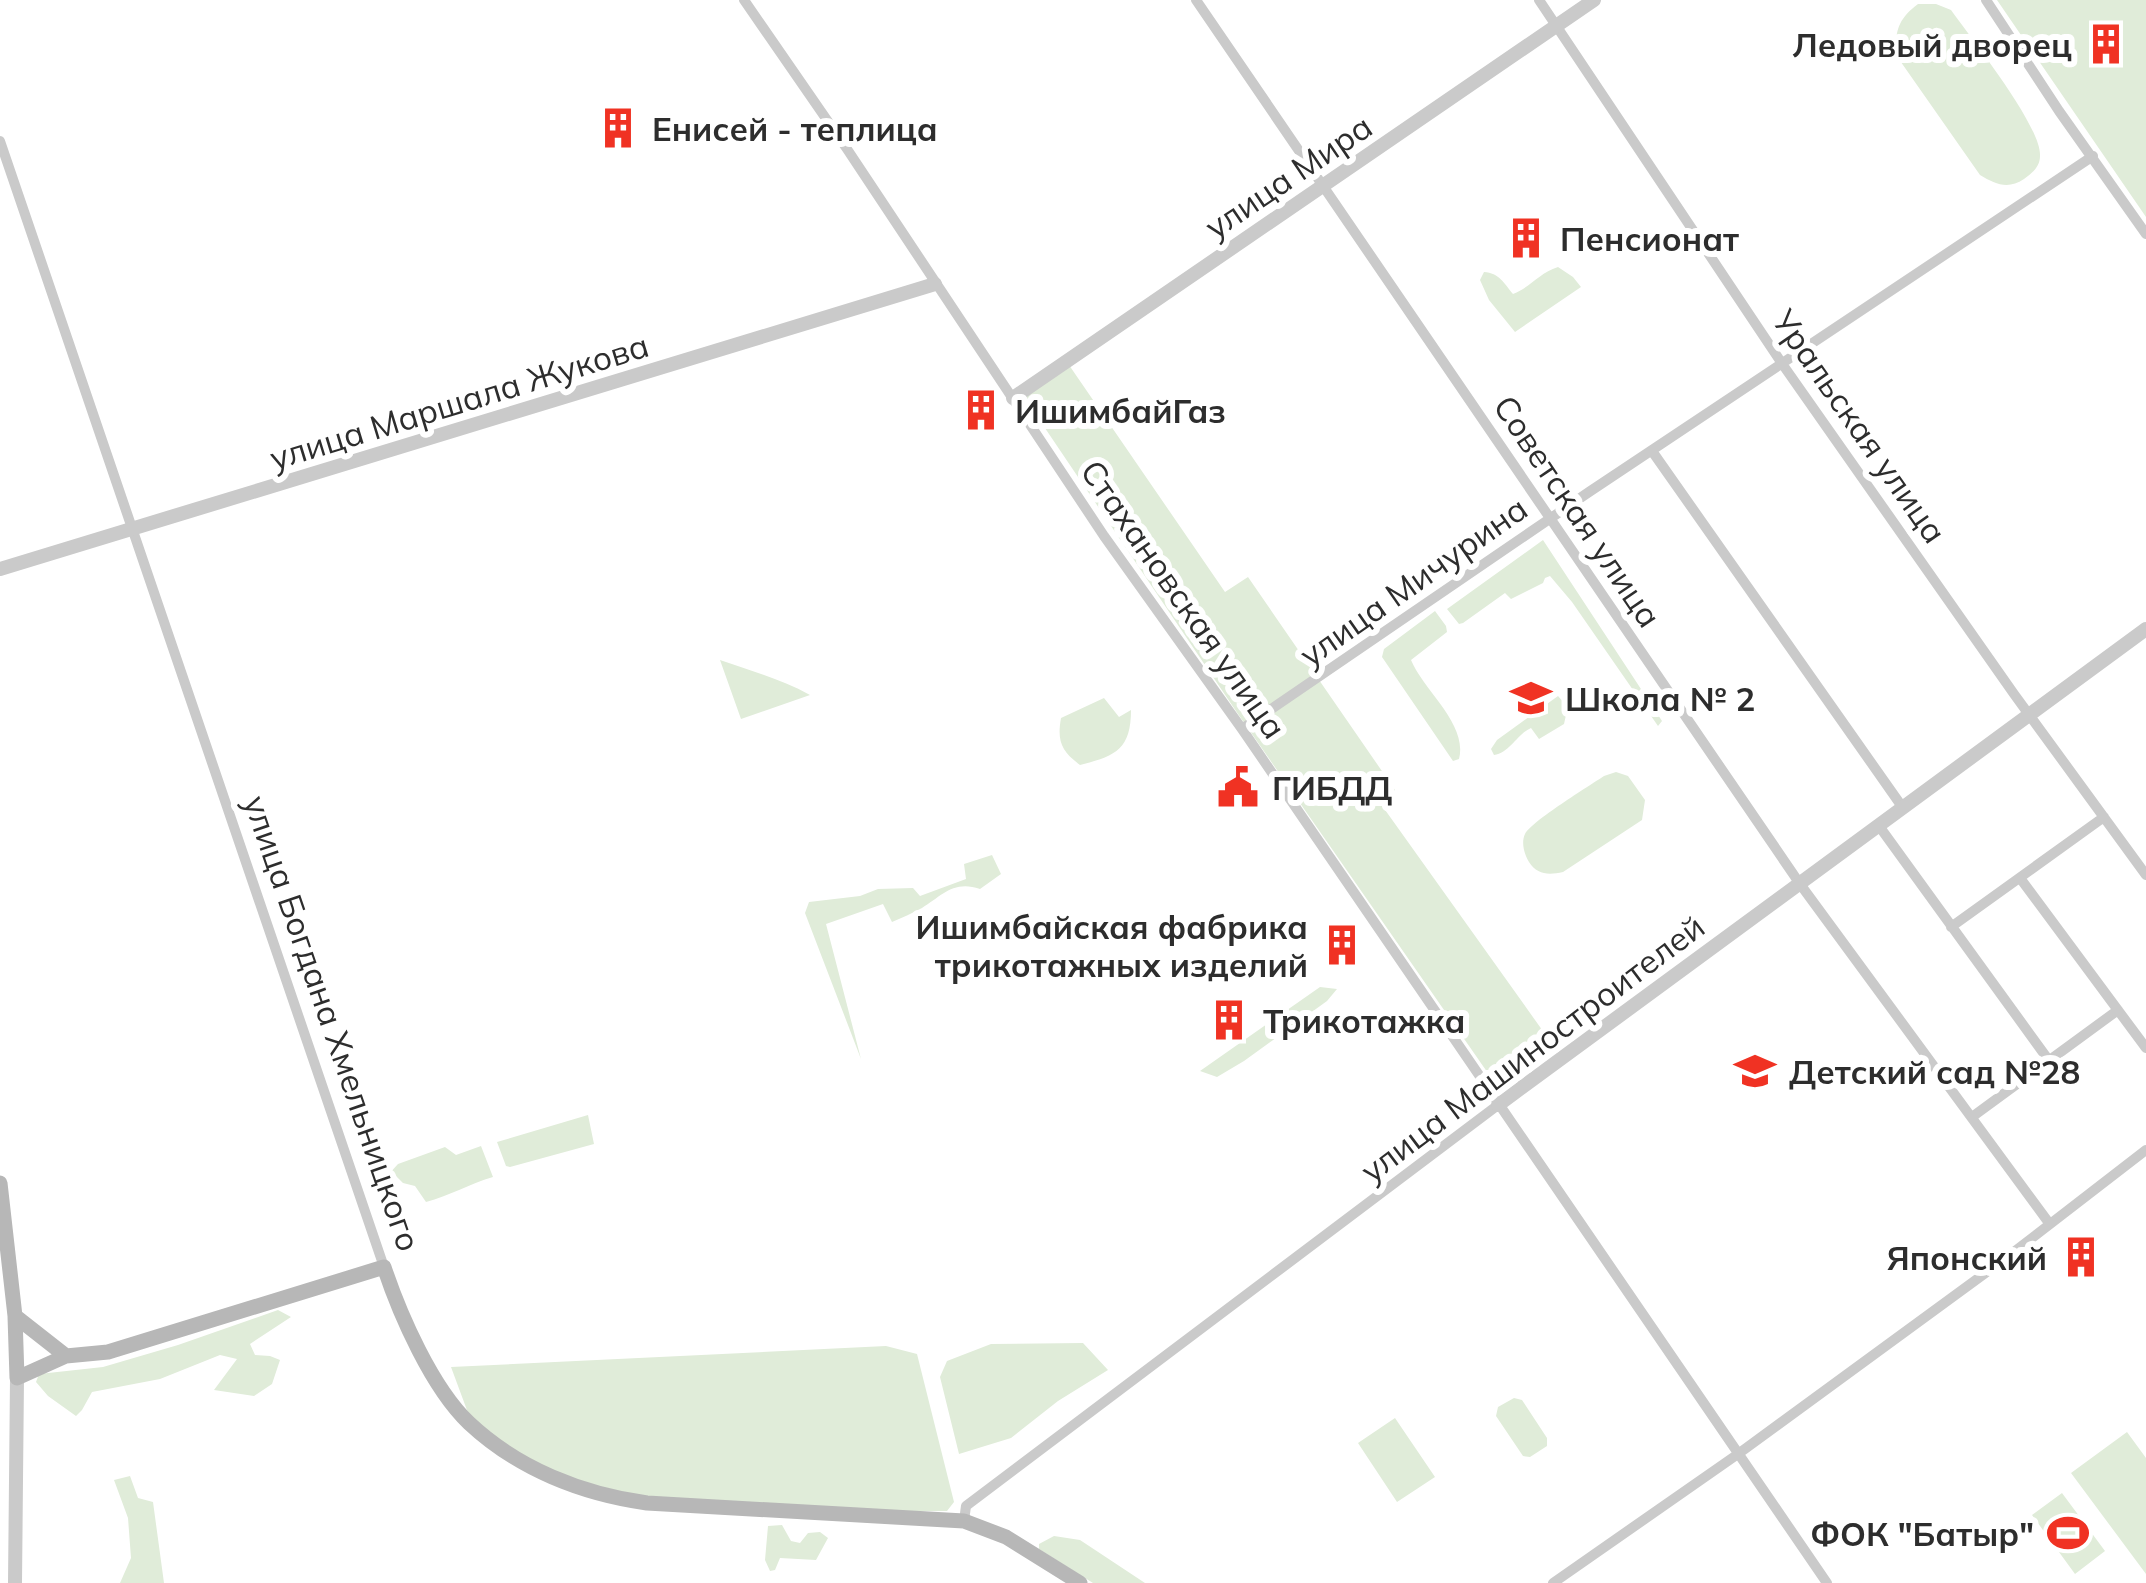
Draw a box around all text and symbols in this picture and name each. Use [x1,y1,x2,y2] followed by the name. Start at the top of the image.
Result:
[2083,21,2129,67] building icon: Ледовый дворец
[1792,24,2072,65] place label: Ледовый дворец
[595,105,641,151] building icon: Енисей - теплица
[1197,105,1379,247] street label: улица Мира
[652,108,938,149] place label: Енисей - теплица
[1503,215,1549,261] building icon: Пенсионат
[1560,218,1739,259] place label: Пенсионат
[1764,301,1956,551] street label: Уральская улица
[265,324,653,478] street label: улица Маршала Жукова
[958,387,1004,433] building icon: ИшимбайГаз
[1485,387,1671,635] street label: Советская улица
[1015,390,1226,431] place label: ИшимбайГаз
[1072,452,1296,746] street label: Стахановская улица
[1291,487,1535,675] street label: улица Мичурина
[1508,675,1554,721] school or university icon: Школа № 2
[1565,678,1755,719] place label: Школа № 2
[1215,764,1261,810] public building icon: ГИБДД
[1272,767,1392,808] place label: ГИБДД
[236,790,430,1256] street label: улица Богдана Хмельницкого
[1352,905,1712,1191] street label: улица Машиностроителей
[916,906,1308,985] place label: Ишимбайская фабрика трикотажных изделий
[1319,922,1365,968] building icon: Ишимбайская фабрика трикотажных изделий
[1206,997,1252,1043] building icon: Трикотажка
[1263,1000,1466,1041] place label: Трикотажка
[1732,1048,1778,1094] school or university icon: Детский сад №28
[1789,1051,2080,1092] place label: Детский сад №28
[2058,1234,2104,1280] building icon: Японский
[1887,1237,2047,1278] place label: Японский
[2045,1510,2091,1556] sports icon: ФОК "Батыр"
[1810,1513,2034,1554] place label: ФОК "Батыр"

